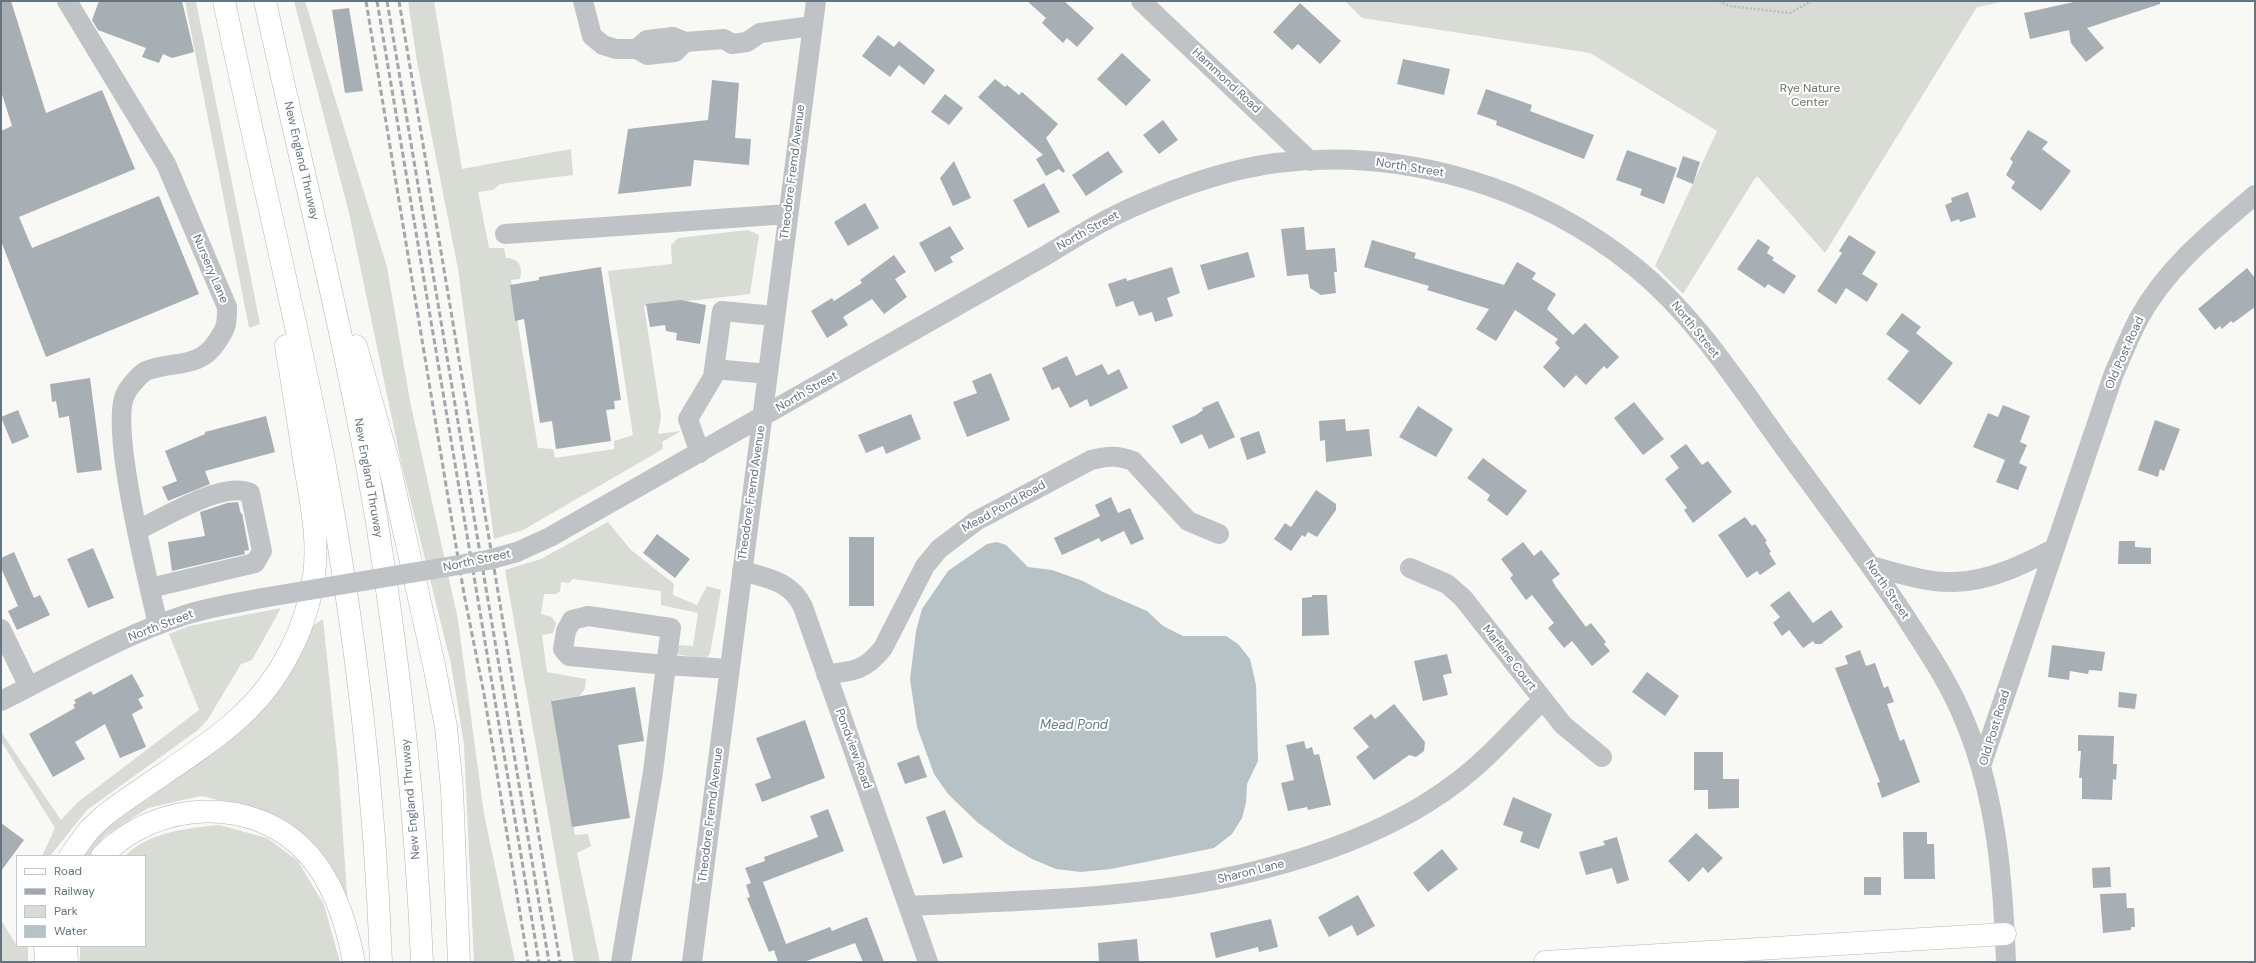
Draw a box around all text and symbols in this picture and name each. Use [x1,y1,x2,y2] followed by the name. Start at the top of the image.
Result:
[1189,45,1263,117] street label: Hammond Road
[1780,82,1840,110] park label: Rye Nature Center
[280,100,322,222] street label: New England Thruway
[778,104,808,240] street label: Theodore Fremd Avenue
[1375,156,1445,180] street label: North Street
[1054,208,1122,254] street label: North Street
[189,232,231,306] street label: Nursery Lane
[1668,299,1722,361] street label: North Street
[2103,314,2147,392] street label: Old Post Road
[774,369,840,415] street label: North Street
[350,417,386,539] street label: New England Thruway
[735,425,769,561] street label: Theodore Fremd Avenue
[960,478,1048,536] street label: Mead Pond Road
[442,547,512,575] street label: North Street
[1862,558,1912,622] street label: North Street
[126,607,196,645] street label: North Street
[1479,622,1539,694] street label: Marlene Court
[1977,689,2013,767] street label: Old Post Road
[832,707,874,791] street label: Pondview Road
[1040,718,1108,734] water label: Mead Pond
[399,738,423,860] street label: New England Thruway
[696,747,726,883] street label: Theodore Fremd Avenue
[16,855,146,947] legend
[1216,857,1286,887] street label: Sharon Lane
[54,863,82,879] text: Road
[54,883,95,899] text: Railway
[54,903,78,919] text: Park
[54,923,87,939] text: Water

